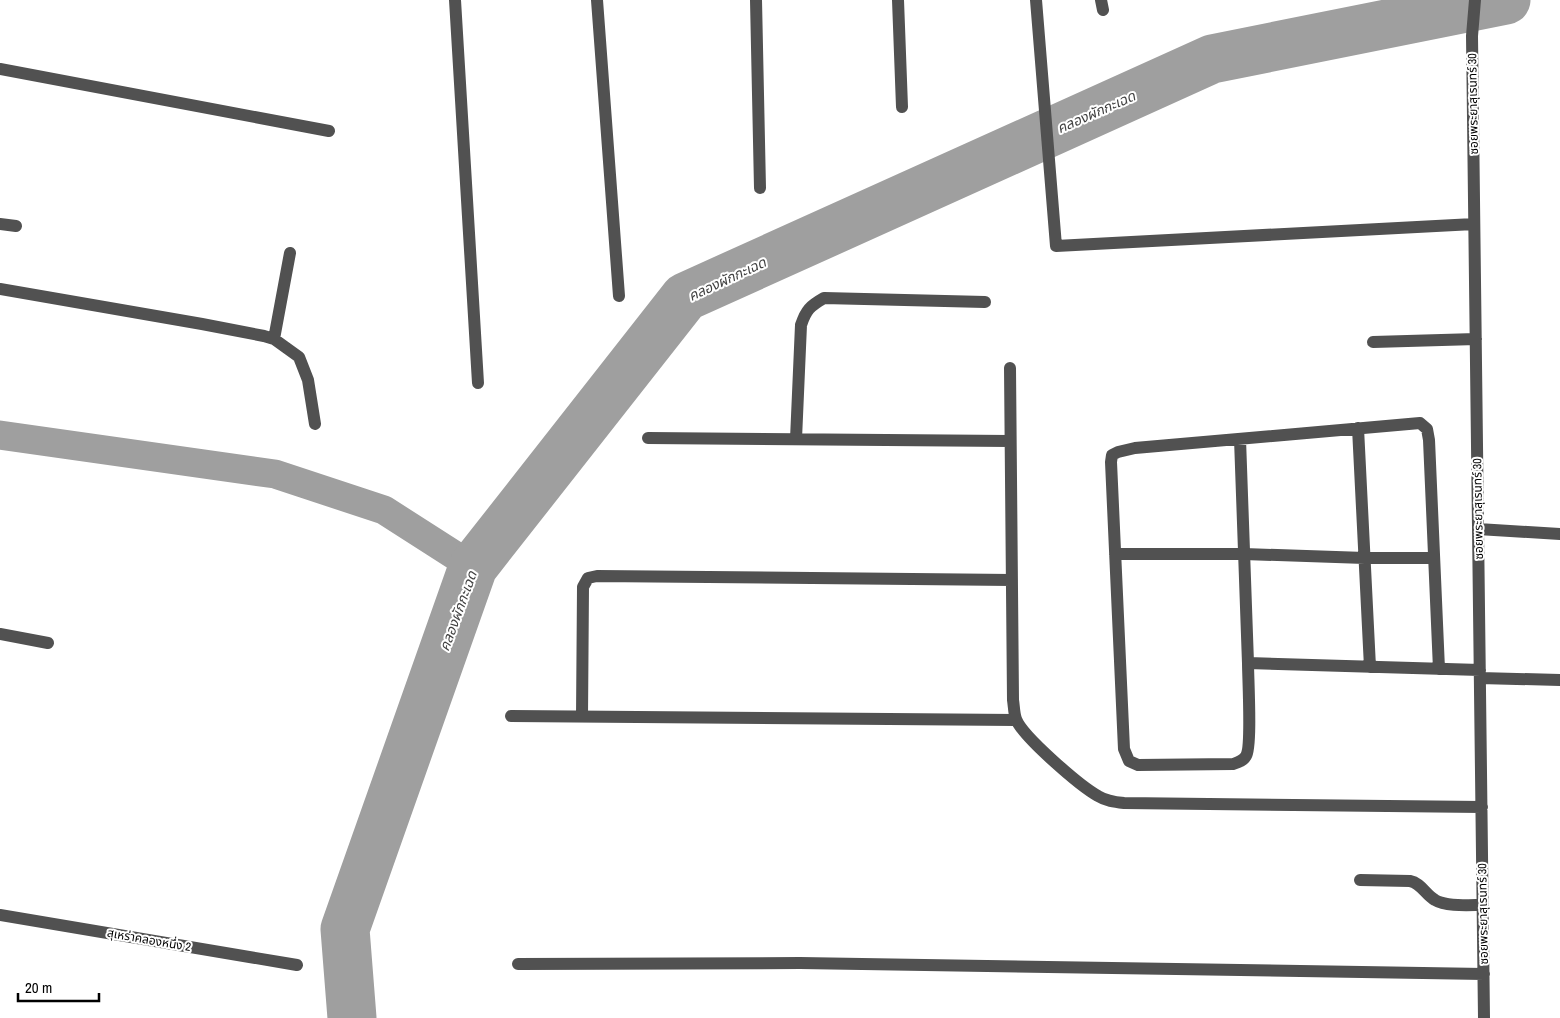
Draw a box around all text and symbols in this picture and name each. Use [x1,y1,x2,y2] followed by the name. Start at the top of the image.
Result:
[1464,53,1482,155] street label: ซอยพระยาสุเรนทร์ 30
[1054,87,1138,137] water label: คลองผักกะเฉด
[685,253,769,305] water label: คลองผักกะเฉด
[1469,458,1487,560] street label: ซอยพระยาสุเรนทร์ 30
[435,568,481,653] water label: คลองผักกะเฉด
[1474,863,1492,965] street label: ซอยพระยาสุเรนทร์ 30
[106,924,192,955] street label: สุเหร่าคลองหนึ่ง 2
[18,970,99,1002] scale bar
[25,977,52,998] text: 20 m

